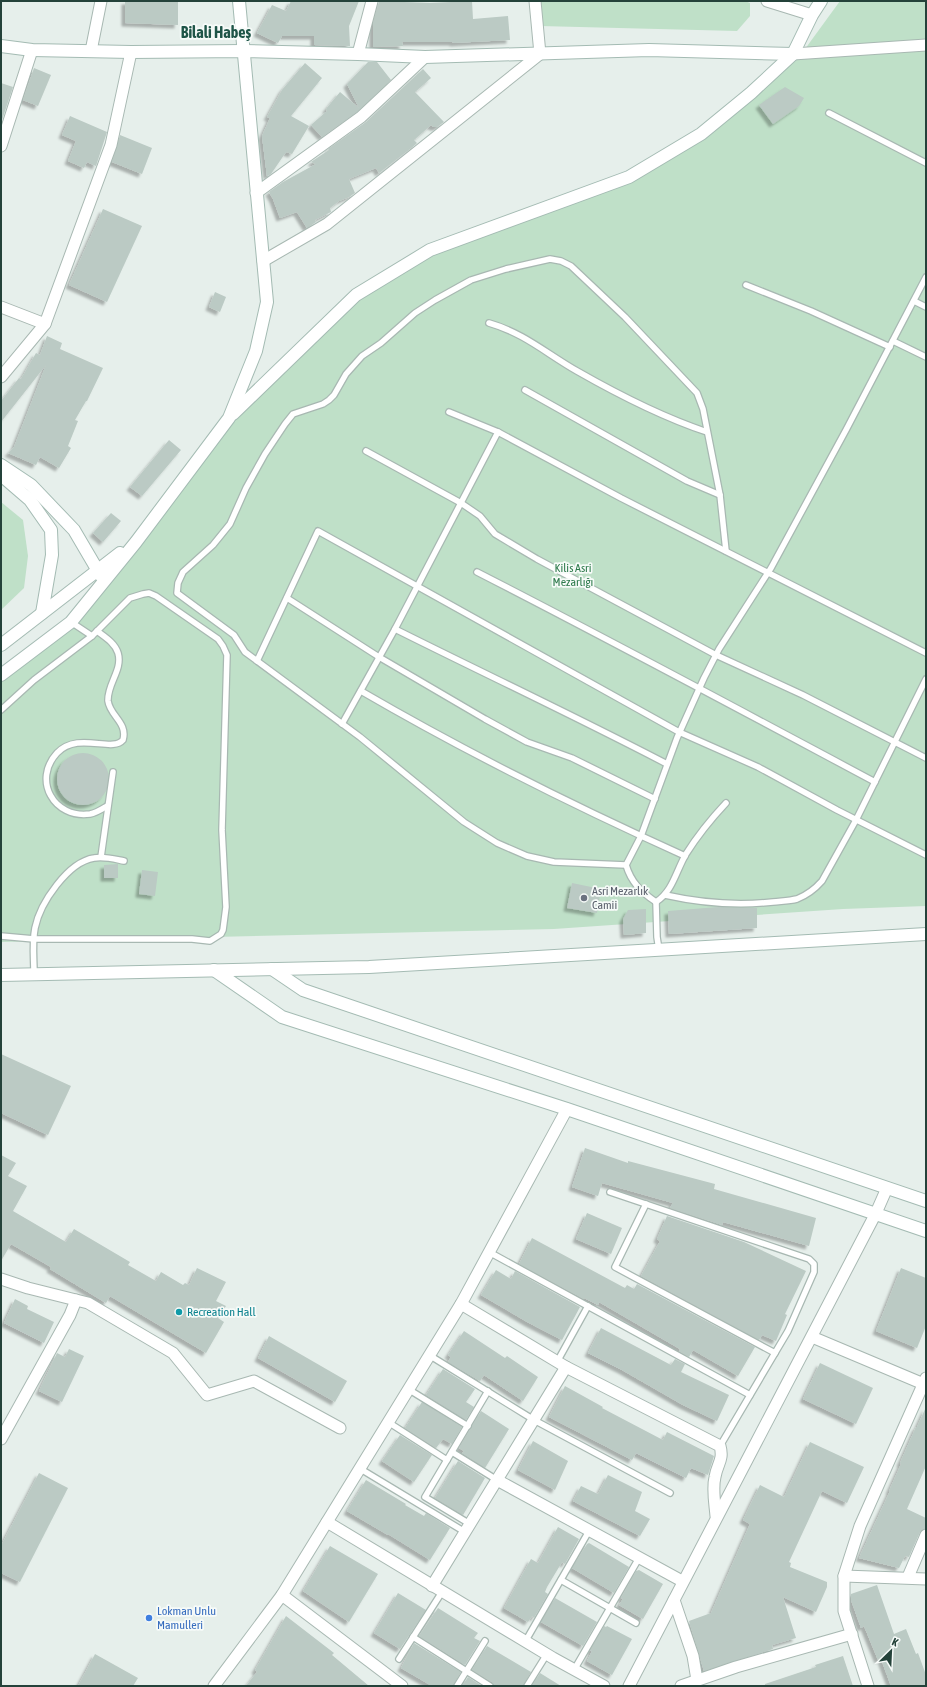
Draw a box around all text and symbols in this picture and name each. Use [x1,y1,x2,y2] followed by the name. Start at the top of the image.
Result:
[181,23,251,41] district label: Bilali Habeş
[553,561,593,589] park label: Kilis Asri Mezarlığı
[592,884,649,912] place label: Asri Mezarlık Camii
[579,893,589,903] marker: Asri Mezarlık Camii
[187,1305,256,1319] place label: Recreation Hall
[174,1307,184,1317] marker: Recreation Hall
[157,1604,216,1632] place label: Lokman Unlu Mamulleri
[144,1613,154,1623] marker: Lokman Unlu Mamulleri
[871,1631,911,1671] north arrow
[890,1635,901,1649] text: K

